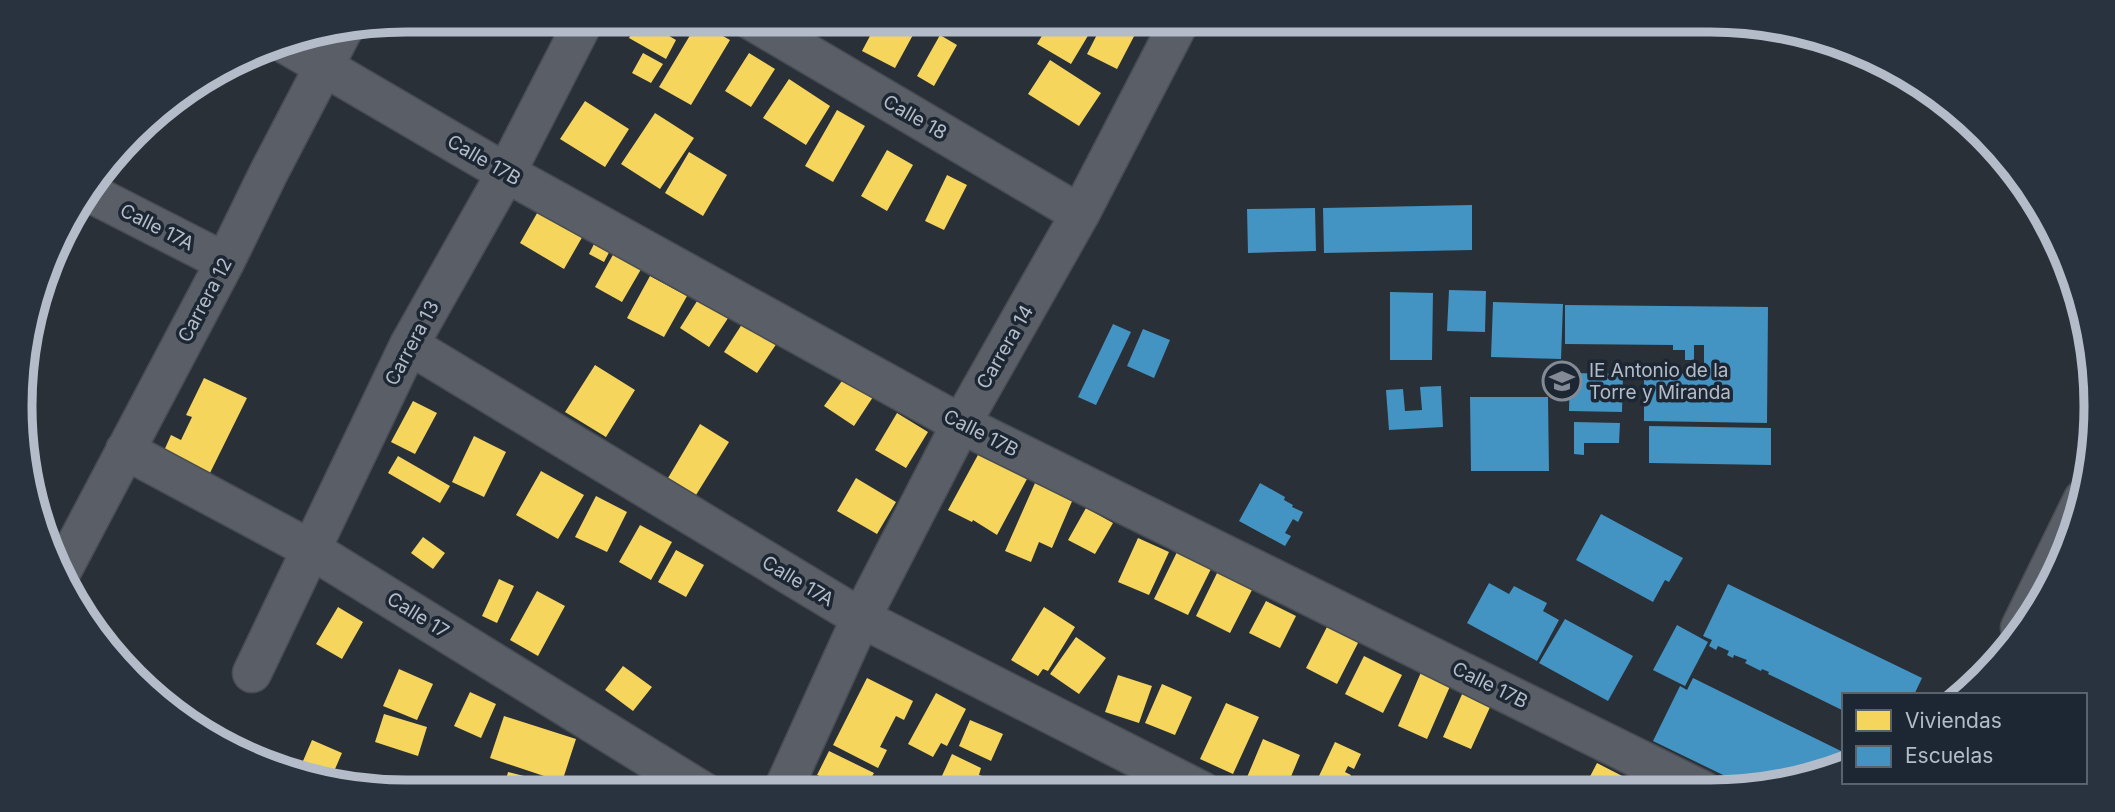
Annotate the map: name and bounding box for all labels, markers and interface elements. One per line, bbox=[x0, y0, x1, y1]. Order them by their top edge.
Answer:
street label: Calle 18 bbox=[879, 90, 951, 144]
street label: Calle 17B bbox=[443, 130, 525, 190]
street label: Calle 17A bbox=[116, 199, 198, 255]
street label: Carrera 12 bbox=[173, 254, 237, 346]
street label: Carrera 13 bbox=[380, 297, 444, 389]
street label: Carrera 14 bbox=[972, 301, 1038, 393]
place label: IE Antonio de la Torre y Miranda bbox=[1589, 359, 1731, 404]
school or university icon: IE Antonio de la Torre y Miranda bbox=[1541, 360, 1583, 402]
street label: Calle 17B bbox=[940, 404, 1022, 462]
street label: Calle 17A bbox=[758, 551, 838, 611]
street label: Calle 17 bbox=[383, 587, 453, 643]
street label: Calle 17B bbox=[1449, 657, 1531, 713]
legend bbox=[1842, 693, 2087, 784]
text: Viviendas bbox=[1905, 708, 2002, 733]
text: Escuelas bbox=[1905, 743, 1993, 768]

